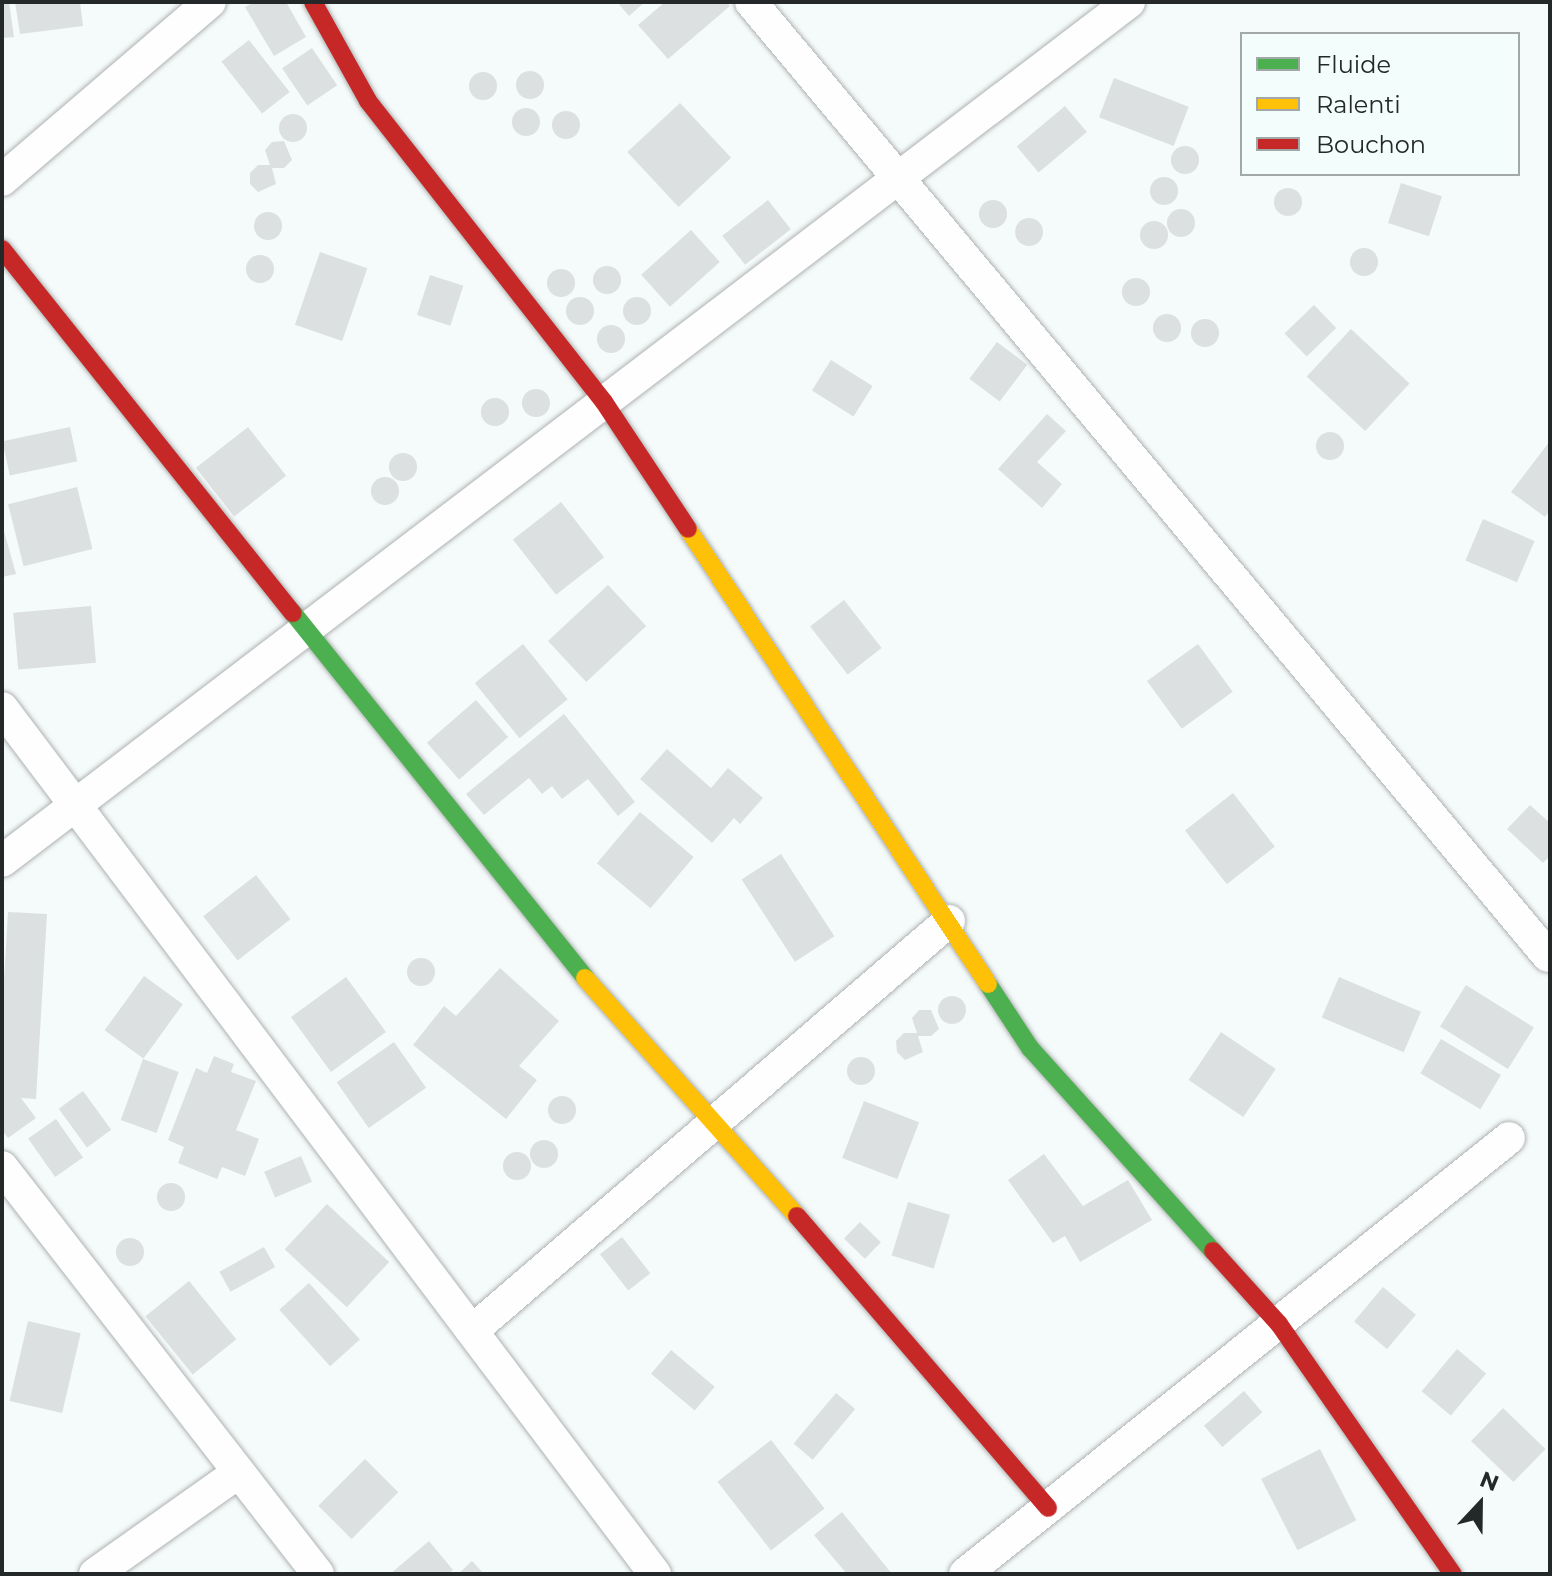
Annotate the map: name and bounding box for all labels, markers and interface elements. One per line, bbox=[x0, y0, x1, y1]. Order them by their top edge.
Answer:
legend bbox=[1240, 32, 1520, 176]
text: Fluide bbox=[1316, 50, 1391, 79]
text: Ralenti bbox=[1316, 90, 1401, 119]
text: Bouchon bbox=[1316, 130, 1426, 159]
north arrow bbox=[1440, 1464, 1520, 1544]
text: N bbox=[1476, 1465, 1502, 1497]

